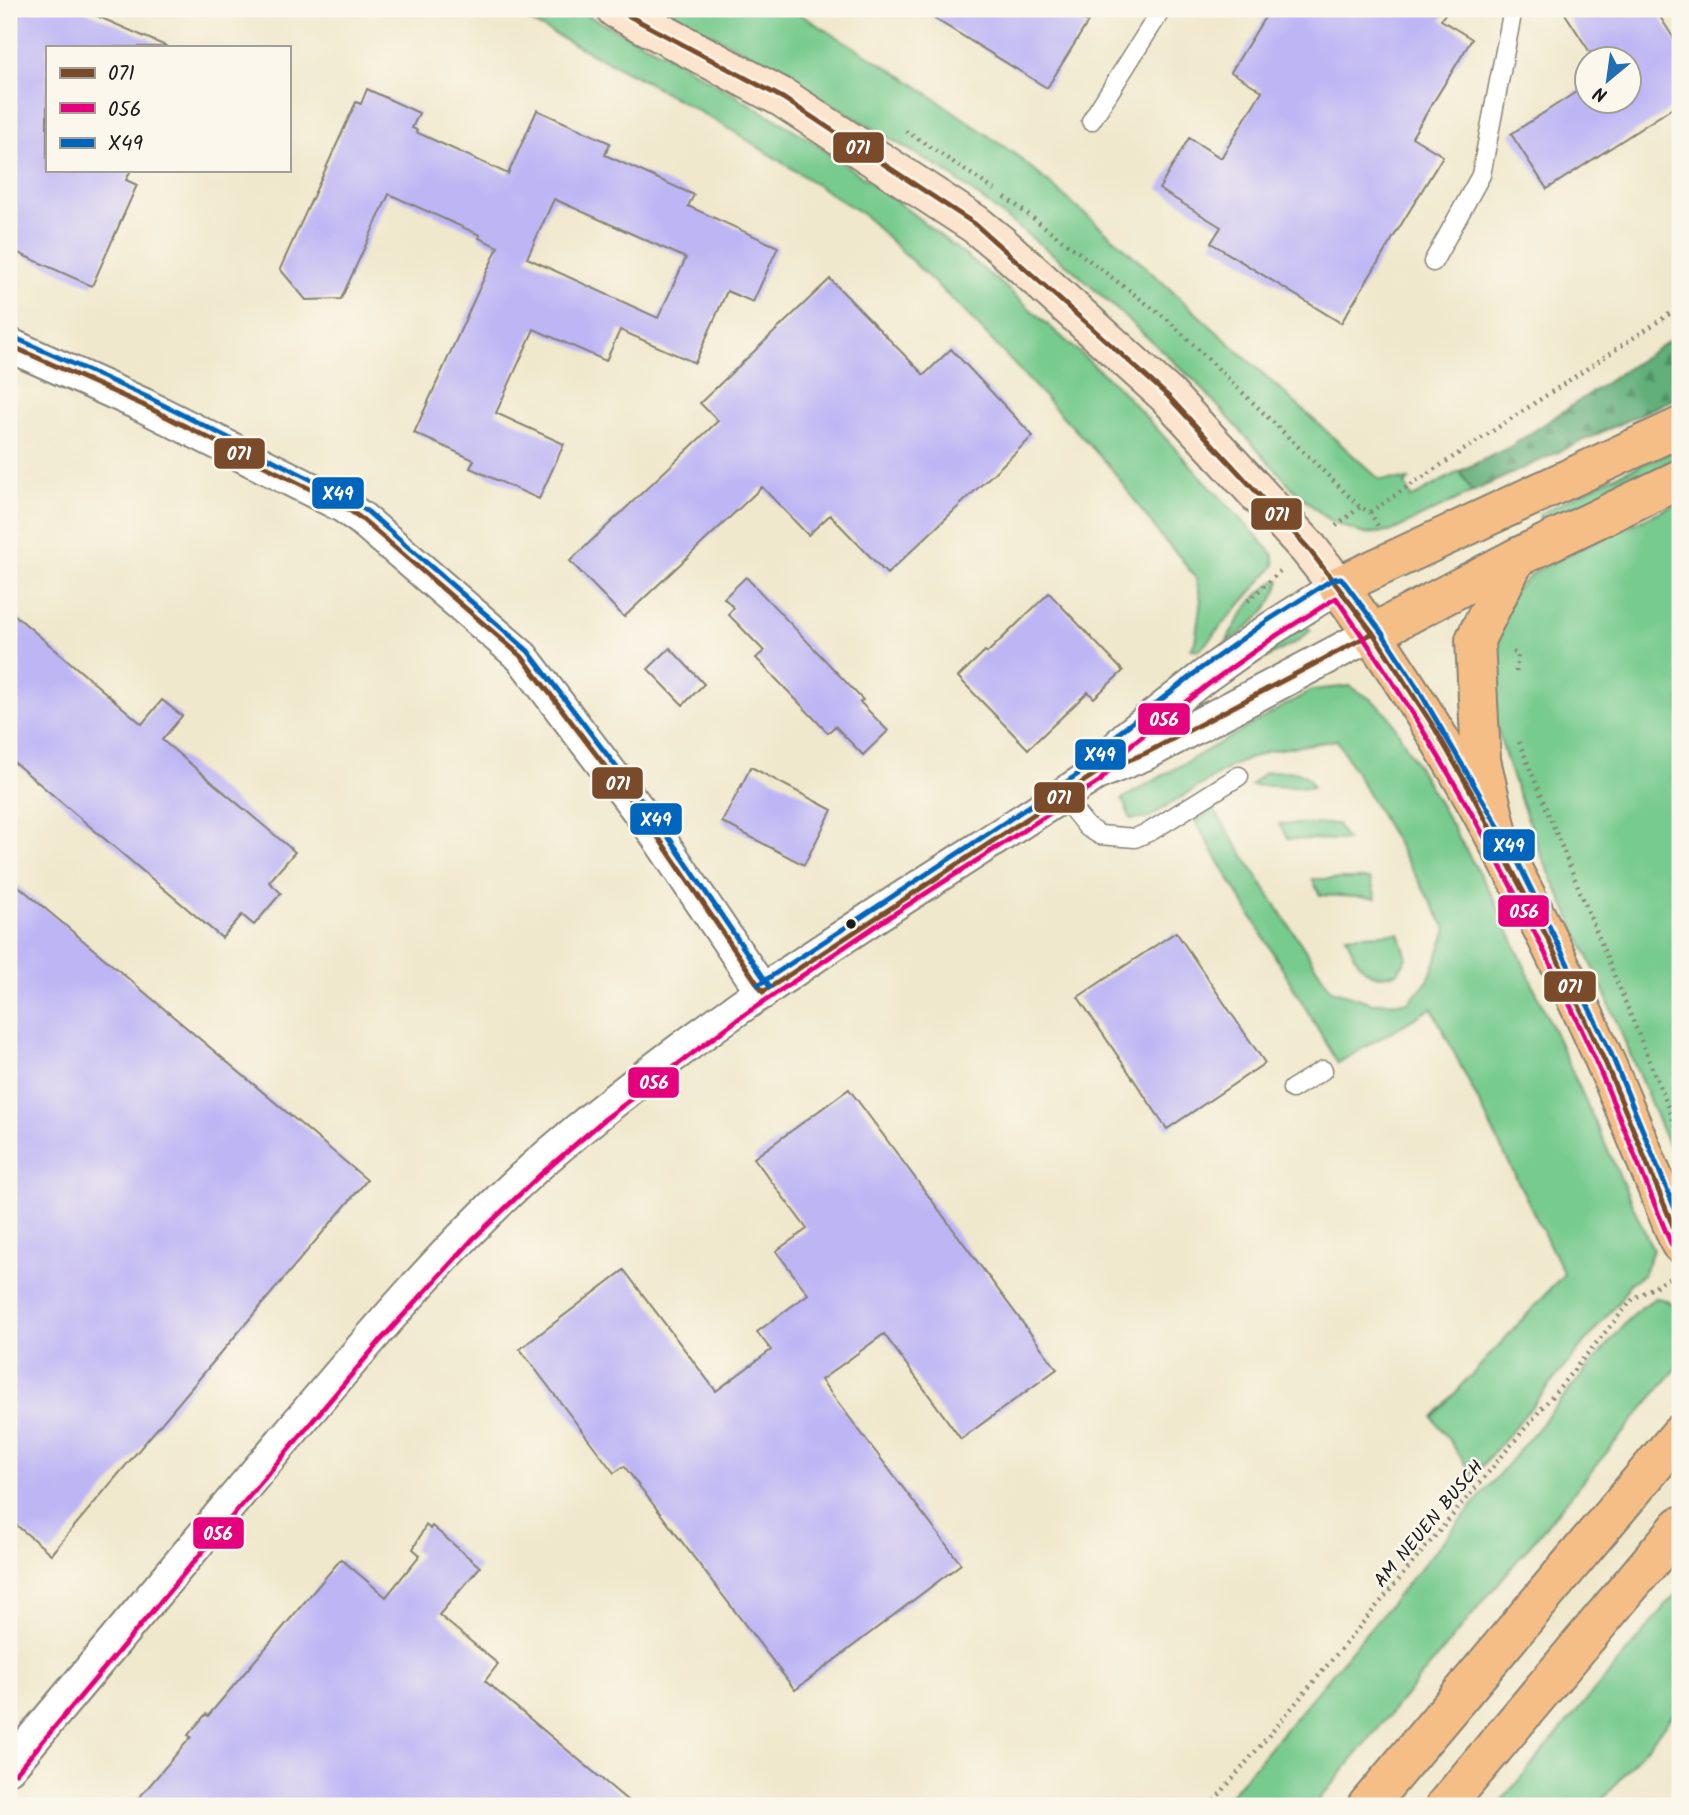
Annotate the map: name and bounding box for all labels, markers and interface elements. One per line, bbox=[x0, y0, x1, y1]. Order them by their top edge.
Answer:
legend bbox=[46, 46, 290, 172]
north arrow bbox=[1574, 46, 1644, 116]
text: 071 bbox=[108, 58, 135, 91]
text: N bbox=[1588, 77, 1613, 109]
text: 056 bbox=[108, 94, 141, 127]
text: X49 bbox=[108, 128, 143, 161]
line badge: 071 bbox=[832, 131, 885, 164]
text: 071 bbox=[846, 134, 870, 164]
line badge: 071 bbox=[213, 437, 266, 470]
text: 071 bbox=[227, 440, 251, 470]
line badge: X49 bbox=[311, 476, 365, 510]
text: X49 bbox=[321, 480, 354, 510]
line badge: 071 bbox=[1250, 497, 1303, 531]
text: 071 bbox=[1265, 501, 1289, 531]
line badge: 056 bbox=[1137, 702, 1191, 736]
text: 056 bbox=[1149, 706, 1179, 736]
line badge: X49 bbox=[1074, 738, 1127, 771]
text: X49 bbox=[1083, 741, 1116, 771]
line badge: 071 bbox=[591, 766, 644, 800]
text: 071 bbox=[606, 770, 630, 800]
line badge: 071 bbox=[1033, 781, 1086, 814]
text: 071 bbox=[1047, 784, 1071, 814]
line badge: X49 bbox=[629, 802, 683, 836]
text: X49 bbox=[639, 806, 672, 836]
line badge: X49 bbox=[1482, 828, 1536, 862]
text: X49 bbox=[1492, 832, 1525, 862]
line badge: 056 bbox=[1497, 894, 1550, 928]
text: 056 bbox=[1509, 898, 1539, 928]
unlabelled marker bbox=[844, 917, 858, 931]
line badge: 071 bbox=[1543, 970, 1597, 1003]
text: 071 bbox=[1558, 973, 1582, 1003]
line badge: 056 bbox=[627, 1066, 680, 1099]
text: 056 bbox=[639, 1069, 669, 1099]
street label: AM NEUEN BUSCH bbox=[1367, 1454, 1492, 1595]
line badge: 056 bbox=[192, 1516, 245, 1550]
text: 056 bbox=[203, 1520, 233, 1550]

